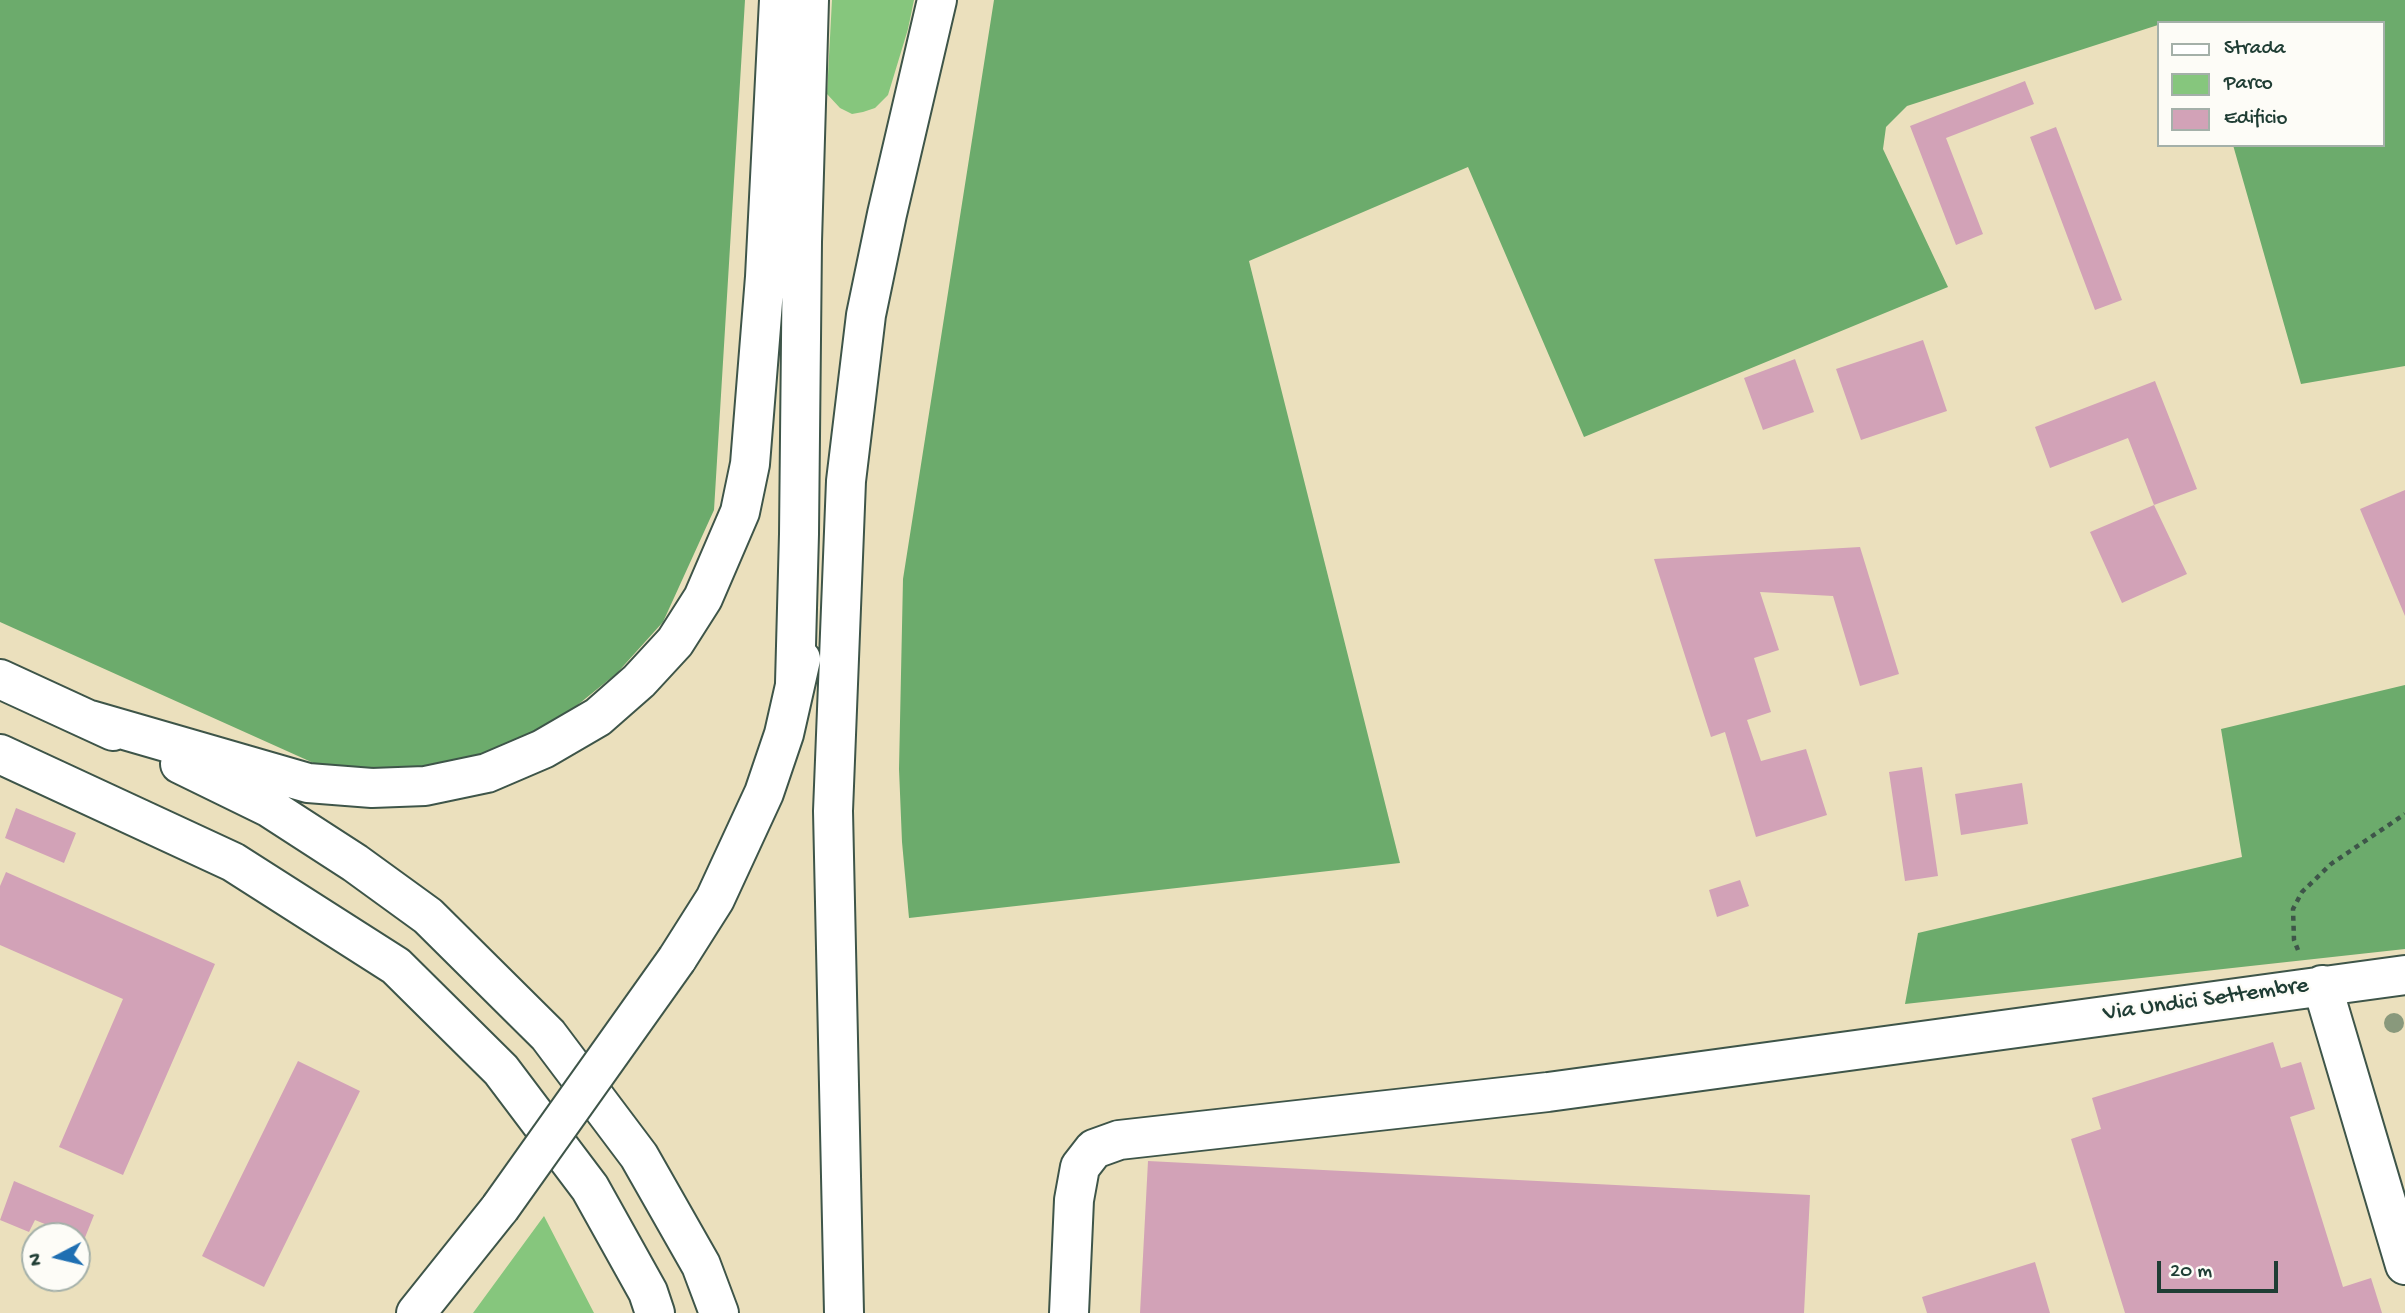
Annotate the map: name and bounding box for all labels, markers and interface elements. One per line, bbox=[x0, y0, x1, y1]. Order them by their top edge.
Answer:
legend bbox=[2156, 21, 2384, 147]
text: Strada bbox=[2224, 37, 2285, 62]
text: Parco bbox=[2224, 72, 2273, 97]
text: Edificio bbox=[2224, 107, 2288, 132]
street label: Via Undici Settembre bbox=[2101, 972, 2311, 1030]
north arrow bbox=[21, 1222, 91, 1292]
scale bar bbox=[2160, 1246, 2281, 1290]
text: N bbox=[24, 1252, 49, 1267]
text: 20 m bbox=[2170, 1260, 2212, 1285]

